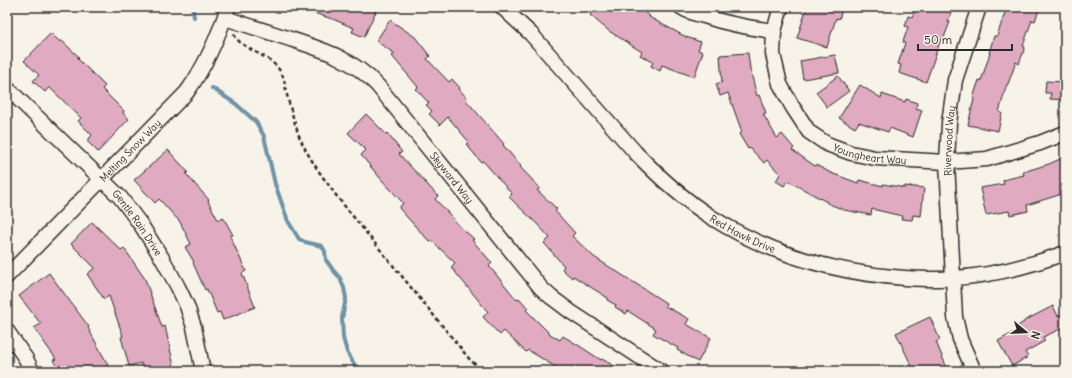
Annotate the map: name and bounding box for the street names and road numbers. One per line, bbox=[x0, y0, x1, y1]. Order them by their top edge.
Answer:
street label: Riverwood Way bbox=[941, 105, 958, 176]
street label: Melting Snow Way bbox=[97, 117, 164, 185]
street label: Youngheart Way bbox=[831, 141, 907, 167]
street label: Skyward Way bbox=[427, 150, 476, 206]
street label: Gentle Rain Drive bbox=[109, 187, 165, 258]
street label: Red Hawk Drive bbox=[707, 212, 777, 256]

